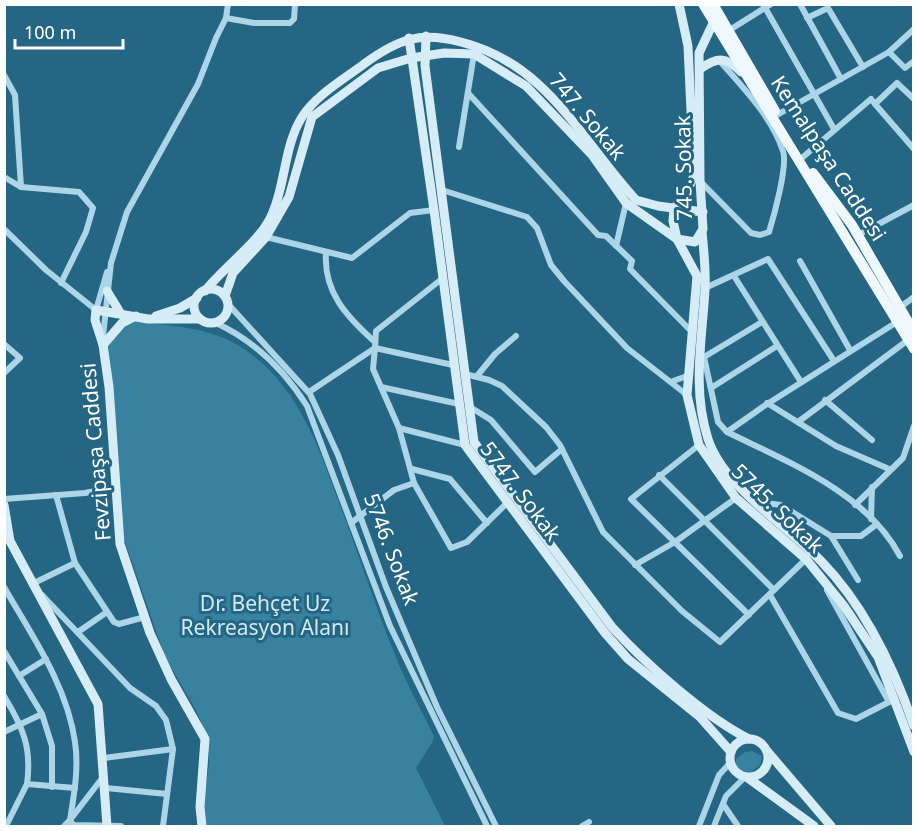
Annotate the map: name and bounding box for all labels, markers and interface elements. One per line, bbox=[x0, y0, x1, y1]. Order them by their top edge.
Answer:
scale bar bbox=[15, 12, 123, 50]
text: 100 m bbox=[24, 20, 76, 44]
street label: 747. Sokak bbox=[543, 67, 633, 166]
street label: Kemalpaşa Caddesi bbox=[765, 70, 893, 246]
street label: 745. Sokak bbox=[668, 114, 698, 221]
street label: Fevzipaşa Caddesi bbox=[73, 362, 117, 542]
street label: 5747. Sokak bbox=[474, 436, 568, 547]
street label: 5745. Sokak bbox=[726, 457, 831, 559]
street label: 5746. Sokak bbox=[358, 489, 426, 610]
park label: Dr. Behçet Uz Rekreasyon Alanı bbox=[181, 589, 349, 641]

